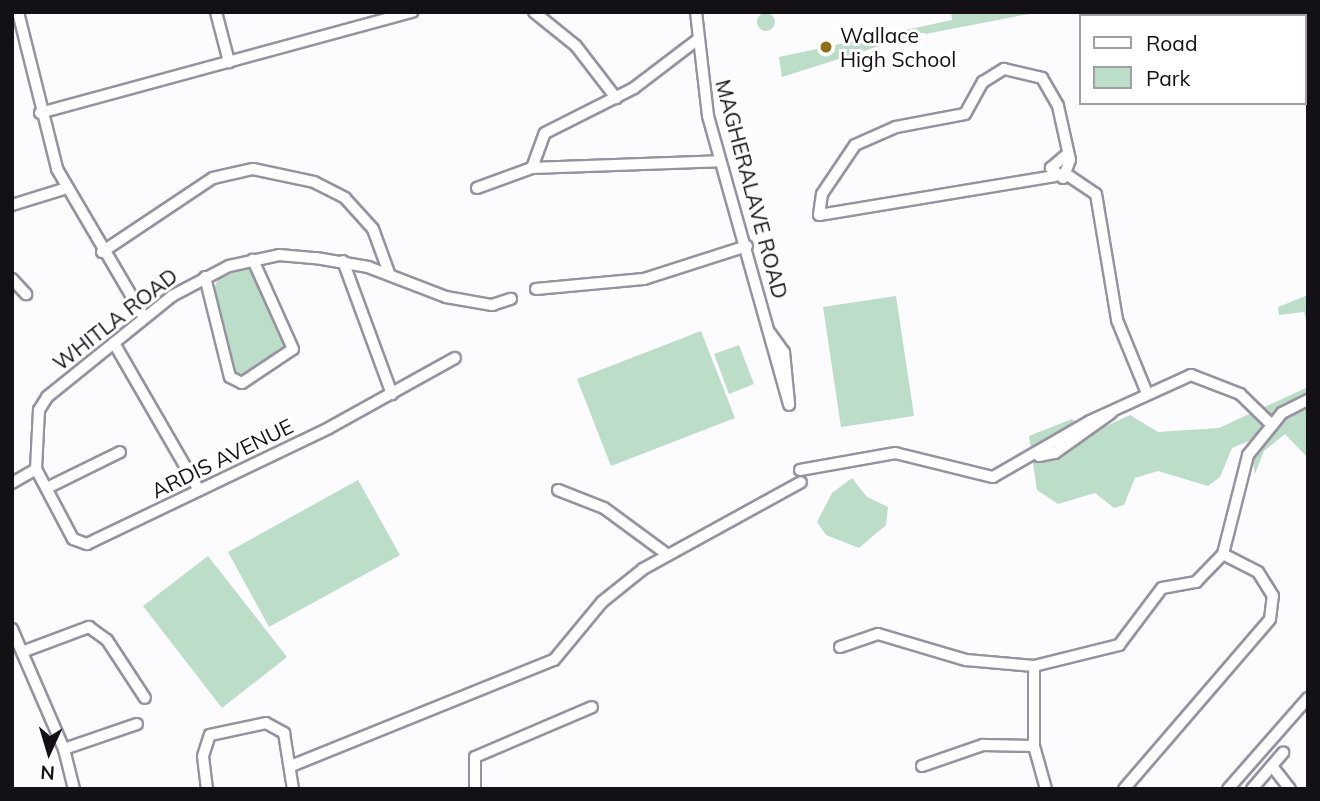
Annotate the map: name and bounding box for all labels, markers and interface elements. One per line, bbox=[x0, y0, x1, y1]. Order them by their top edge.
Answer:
legend bbox=[1078, 14, 1306, 105]
place label: Wallace High School bbox=[840, 22, 956, 72]
text: Road bbox=[1146, 30, 1197, 56]
marker: Wallace High School bbox=[818, 39, 834, 55]
text: Park bbox=[1146, 65, 1190, 91]
street label: MAGHERALAVE ROAD bbox=[711, 77, 793, 301]
street label: WHITLA ROAD bbox=[48, 263, 182, 375]
street label: ARDIS AVENUE bbox=[147, 413, 297, 503]
north arrow bbox=[14, 717, 84, 787]
text: N bbox=[40, 760, 56, 785]

